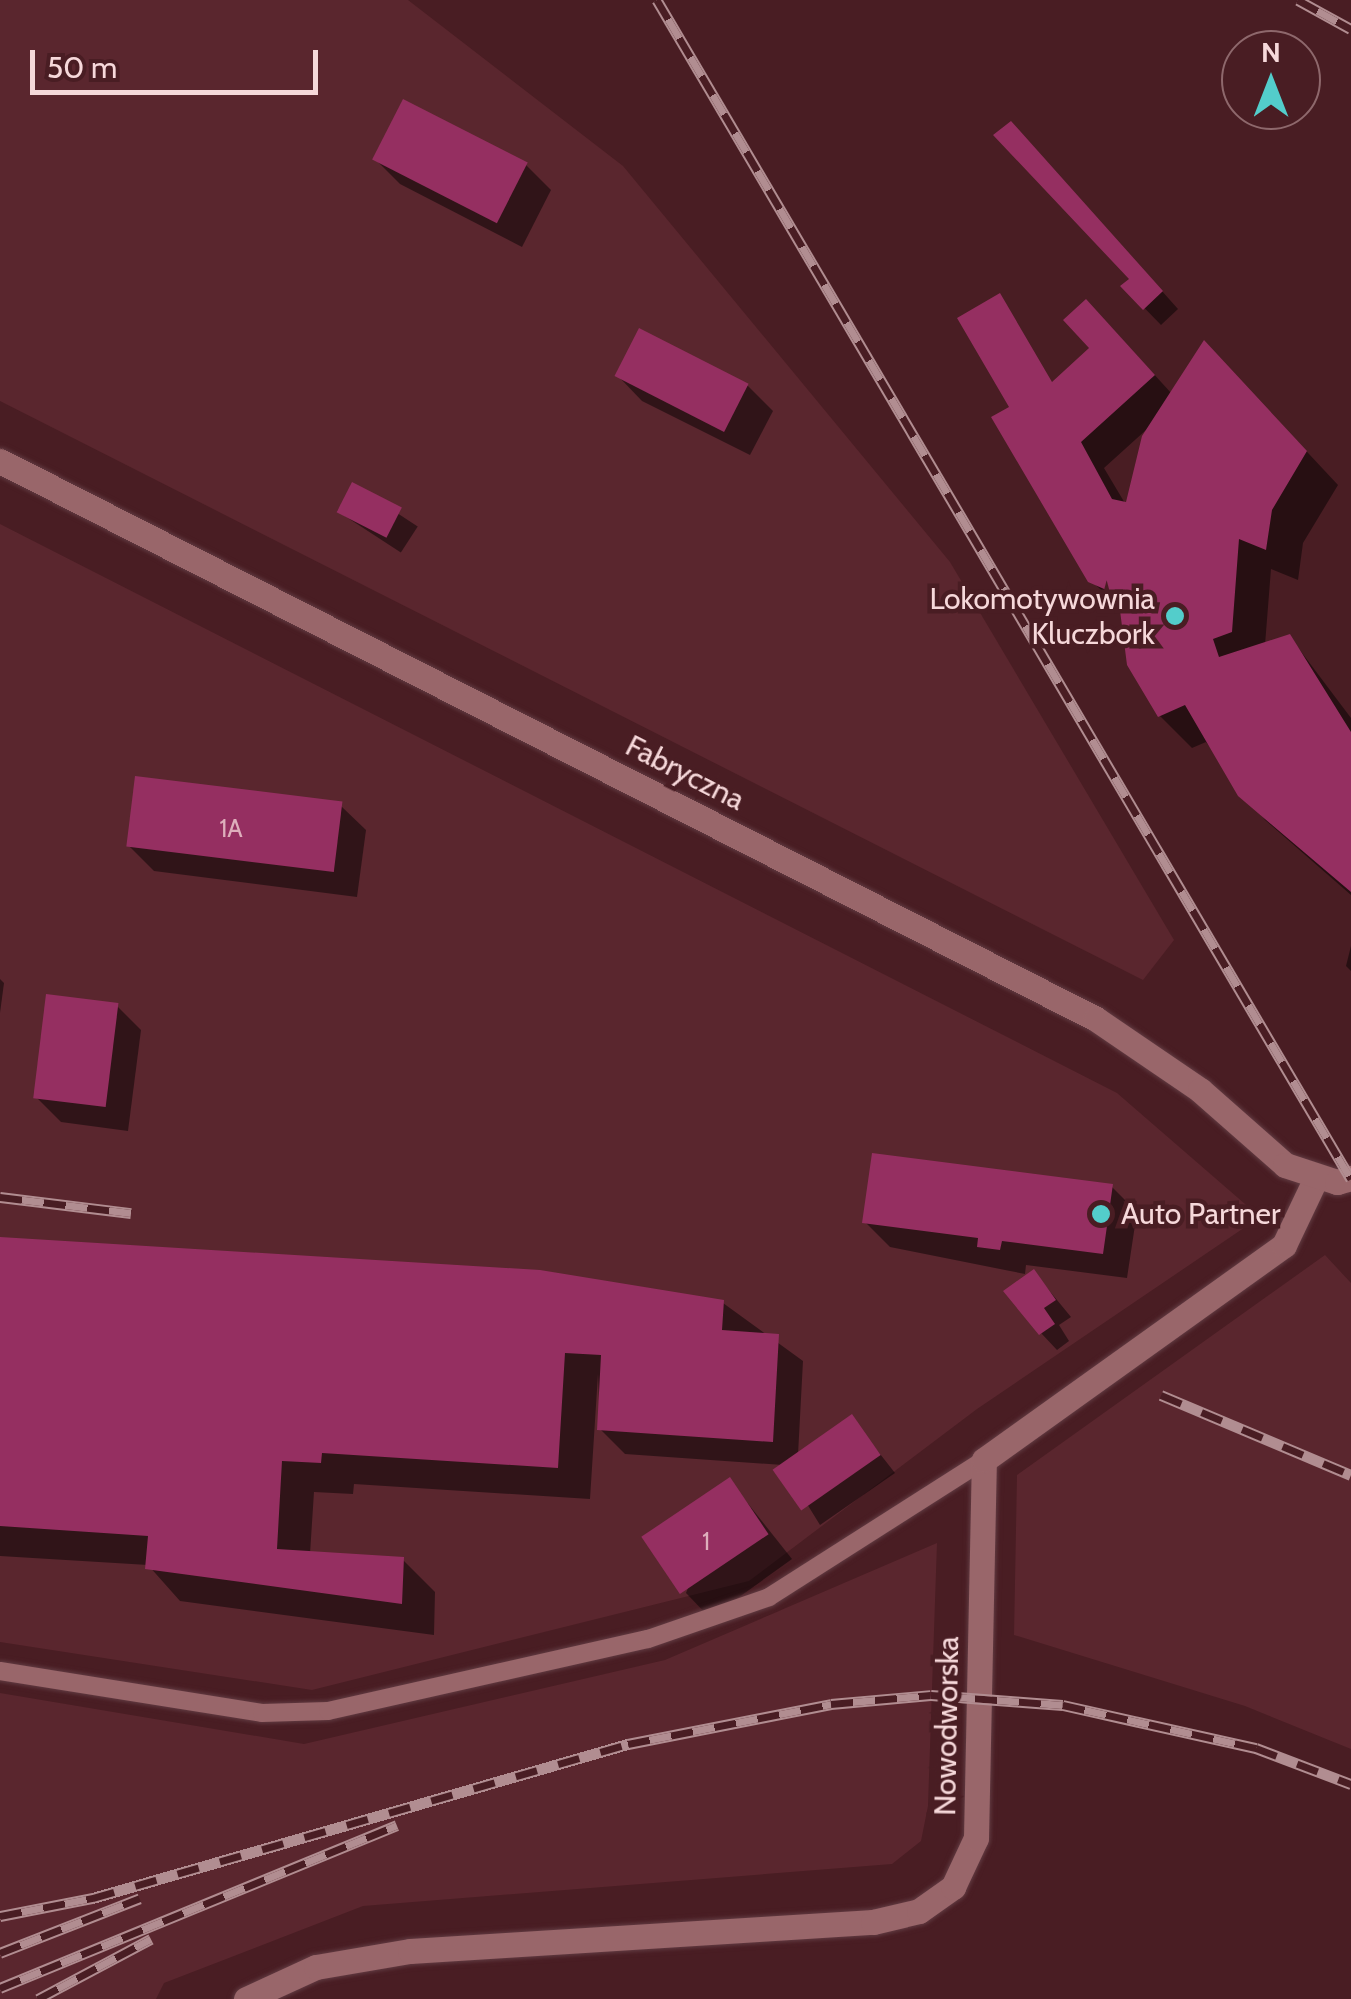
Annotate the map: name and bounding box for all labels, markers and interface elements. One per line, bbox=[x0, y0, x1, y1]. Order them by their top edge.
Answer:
scale bar bbox=[35, 30, 322, 92]
north arrow bbox=[1221, 30, 1321, 130]
text: N bbox=[1261, 35, 1281, 69]
text: 50 m bbox=[47, 49, 117, 86]
place label: Lokomotywownia Kluczbork bbox=[929, 581, 1155, 652]
marker: Lokomotywownia Kluczbork bbox=[1164, 605, 1186, 627]
street label: Fabryczna bbox=[620, 728, 750, 818]
house number: 1A bbox=[219, 813, 243, 843]
place label: Auto Partner bbox=[1121, 1196, 1280, 1232]
marker: Auto Partner bbox=[1090, 1203, 1112, 1225]
house number: 1 bbox=[702, 1526, 710, 1556]
street label: Nowodworska bbox=[927, 1636, 967, 1816]

